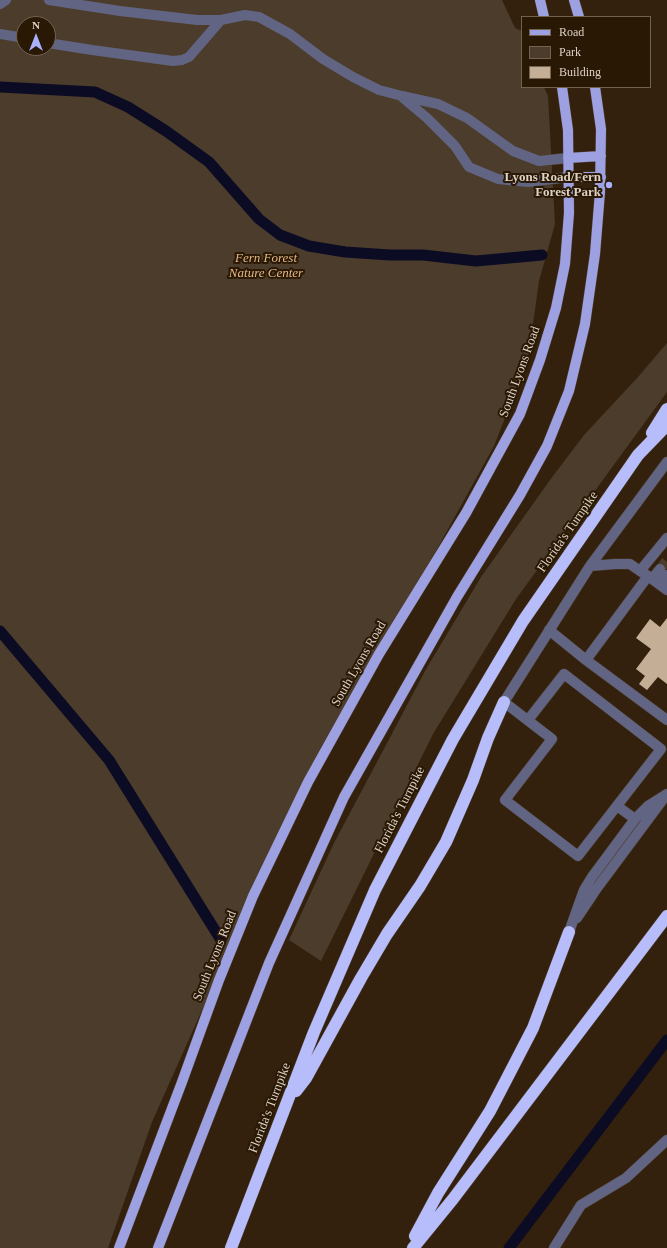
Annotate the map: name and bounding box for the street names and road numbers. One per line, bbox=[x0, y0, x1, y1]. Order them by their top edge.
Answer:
street label: South Lyons Road bbox=[496, 324, 544, 420]
street label: Florida's Turnpike bbox=[534, 488, 602, 576]
street label: South Lyons Road bbox=[328, 619, 390, 709]
street label: Florida's Turnpike bbox=[371, 764, 429, 856]
street label: South Lyons Road bbox=[190, 909, 240, 1003]
street label: Florida's Turnpike bbox=[246, 1061, 294, 1155]

